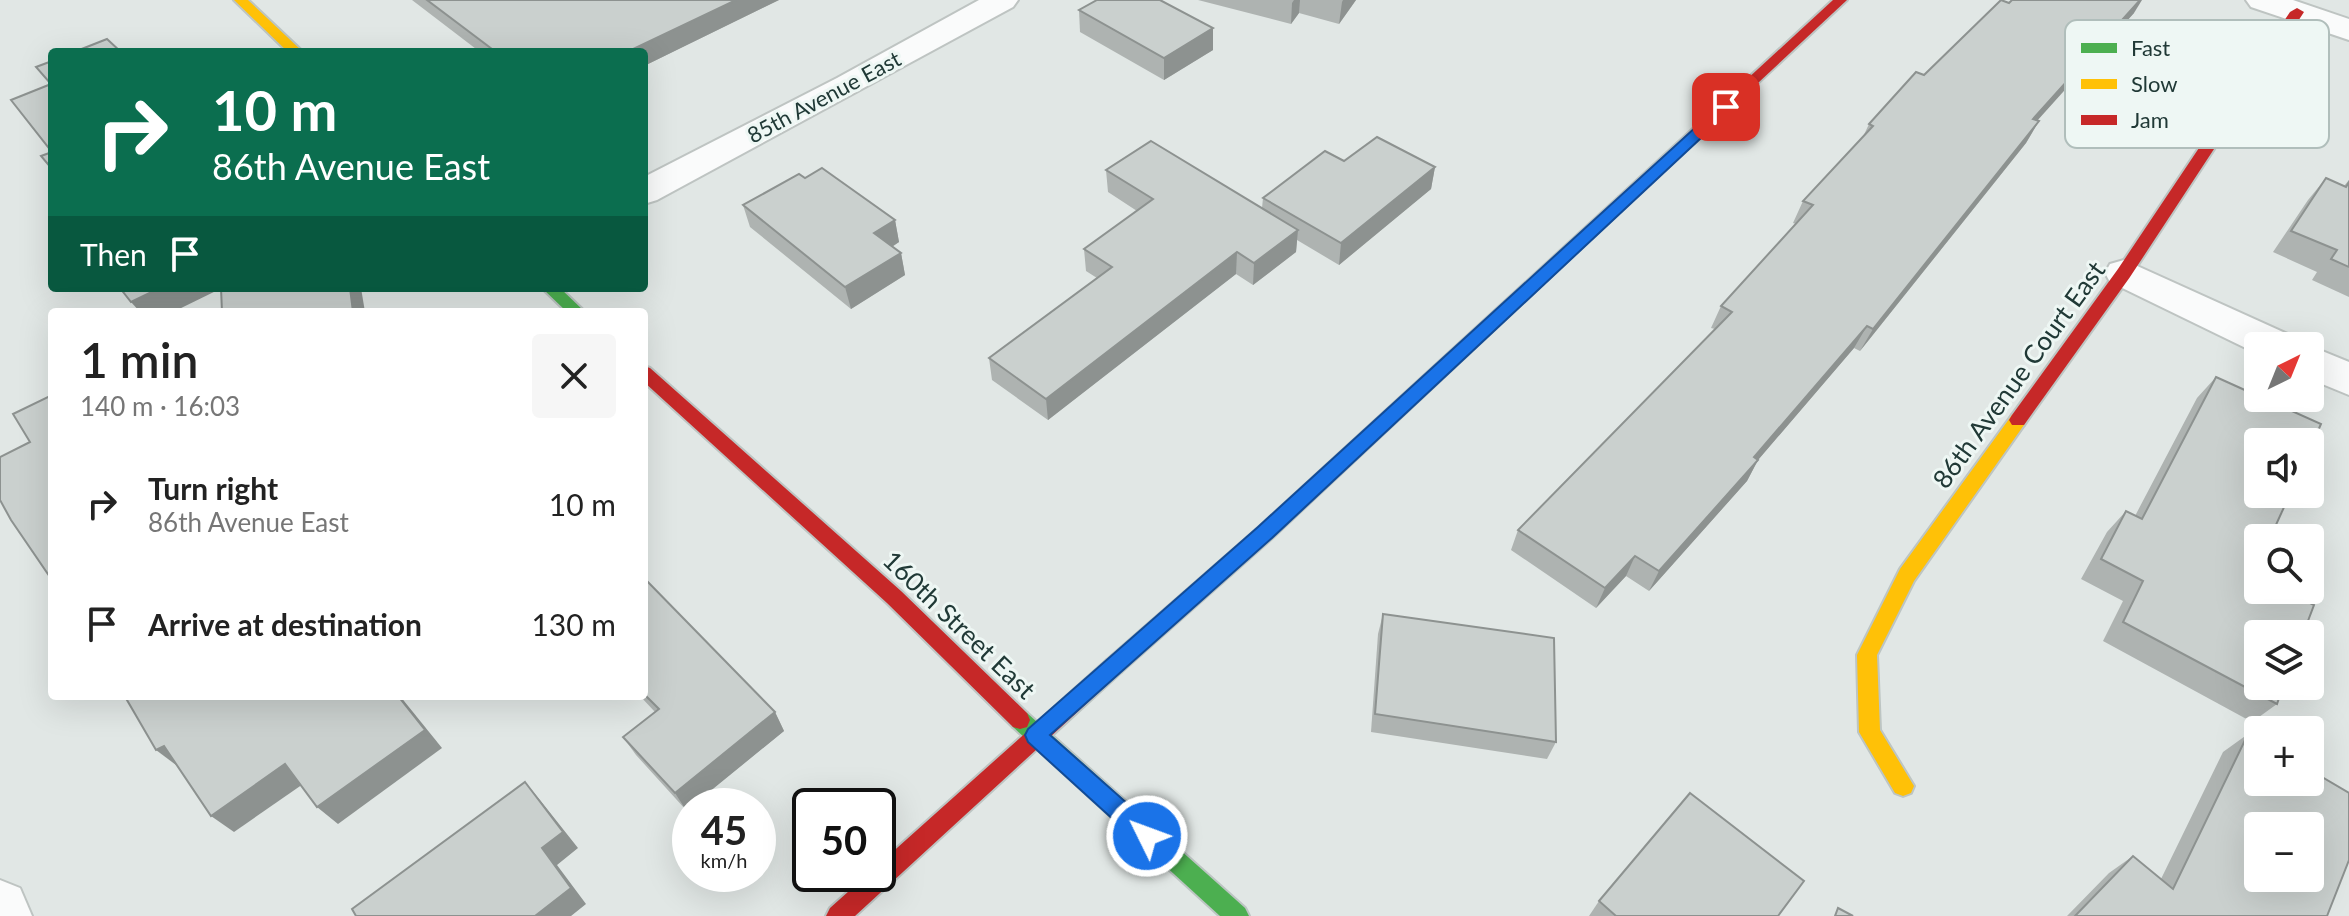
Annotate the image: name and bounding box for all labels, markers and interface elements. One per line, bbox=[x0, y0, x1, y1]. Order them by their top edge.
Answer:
legend bbox=[2065, 20, 2329, 148]
text: Fast bbox=[2131, 34, 2170, 61]
street label: 85th Avenue East bbox=[742, 45, 905, 148]
text: Slow bbox=[2131, 70, 2178, 97]
pin bbox=[1692, 73, 1760, 141]
text: 10 m bbox=[212, 76, 337, 143]
icon: right bbox=[80, 80, 184, 184]
icon: arrive bbox=[1704, 85, 1748, 129]
text: Jam bbox=[2131, 106, 2169, 133]
text: 86th Avenue East bbox=[212, 144, 490, 188]
icon: arrive bbox=[163, 232, 207, 276]
text: Then bbox=[80, 236, 147, 272]
street label: 86th Avenue Court East bbox=[1925, 254, 2112, 494]
text: 1 min bbox=[80, 331, 198, 388]
north arrow bbox=[2244, 332, 2324, 412]
map controls bbox=[2244, 332, 2324, 892]
button: close bbox=[532, 334, 616, 418]
text: 140 m · 16:03 bbox=[80, 390, 240, 422]
button: sound bbox=[2244, 428, 2324, 508]
text: Turn right bbox=[148, 470, 278, 506]
icon: right bbox=[80, 482, 124, 526]
text: 10 m bbox=[549, 486, 616, 522]
text: 86th Avenue East bbox=[148, 506, 349, 538]
button: search bbox=[2244, 524, 2324, 604]
street label: 160th Street East bbox=[877, 544, 1043, 705]
icon: arrive bbox=[80, 602, 124, 646]
text: Arrive at destination bbox=[148, 606, 422, 642]
text: 130 m bbox=[531, 606, 616, 642]
button: layers bbox=[2244, 620, 2324, 700]
button: + bbox=[2244, 716, 2324, 796]
speed limit sign: 50 bbox=[792, 788, 896, 892]
position arrow bbox=[1105, 794, 1189, 878]
text: 45 bbox=[701, 806, 747, 854]
button: − bbox=[2244, 812, 2324, 892]
text: km/h bbox=[701, 848, 747, 872]

